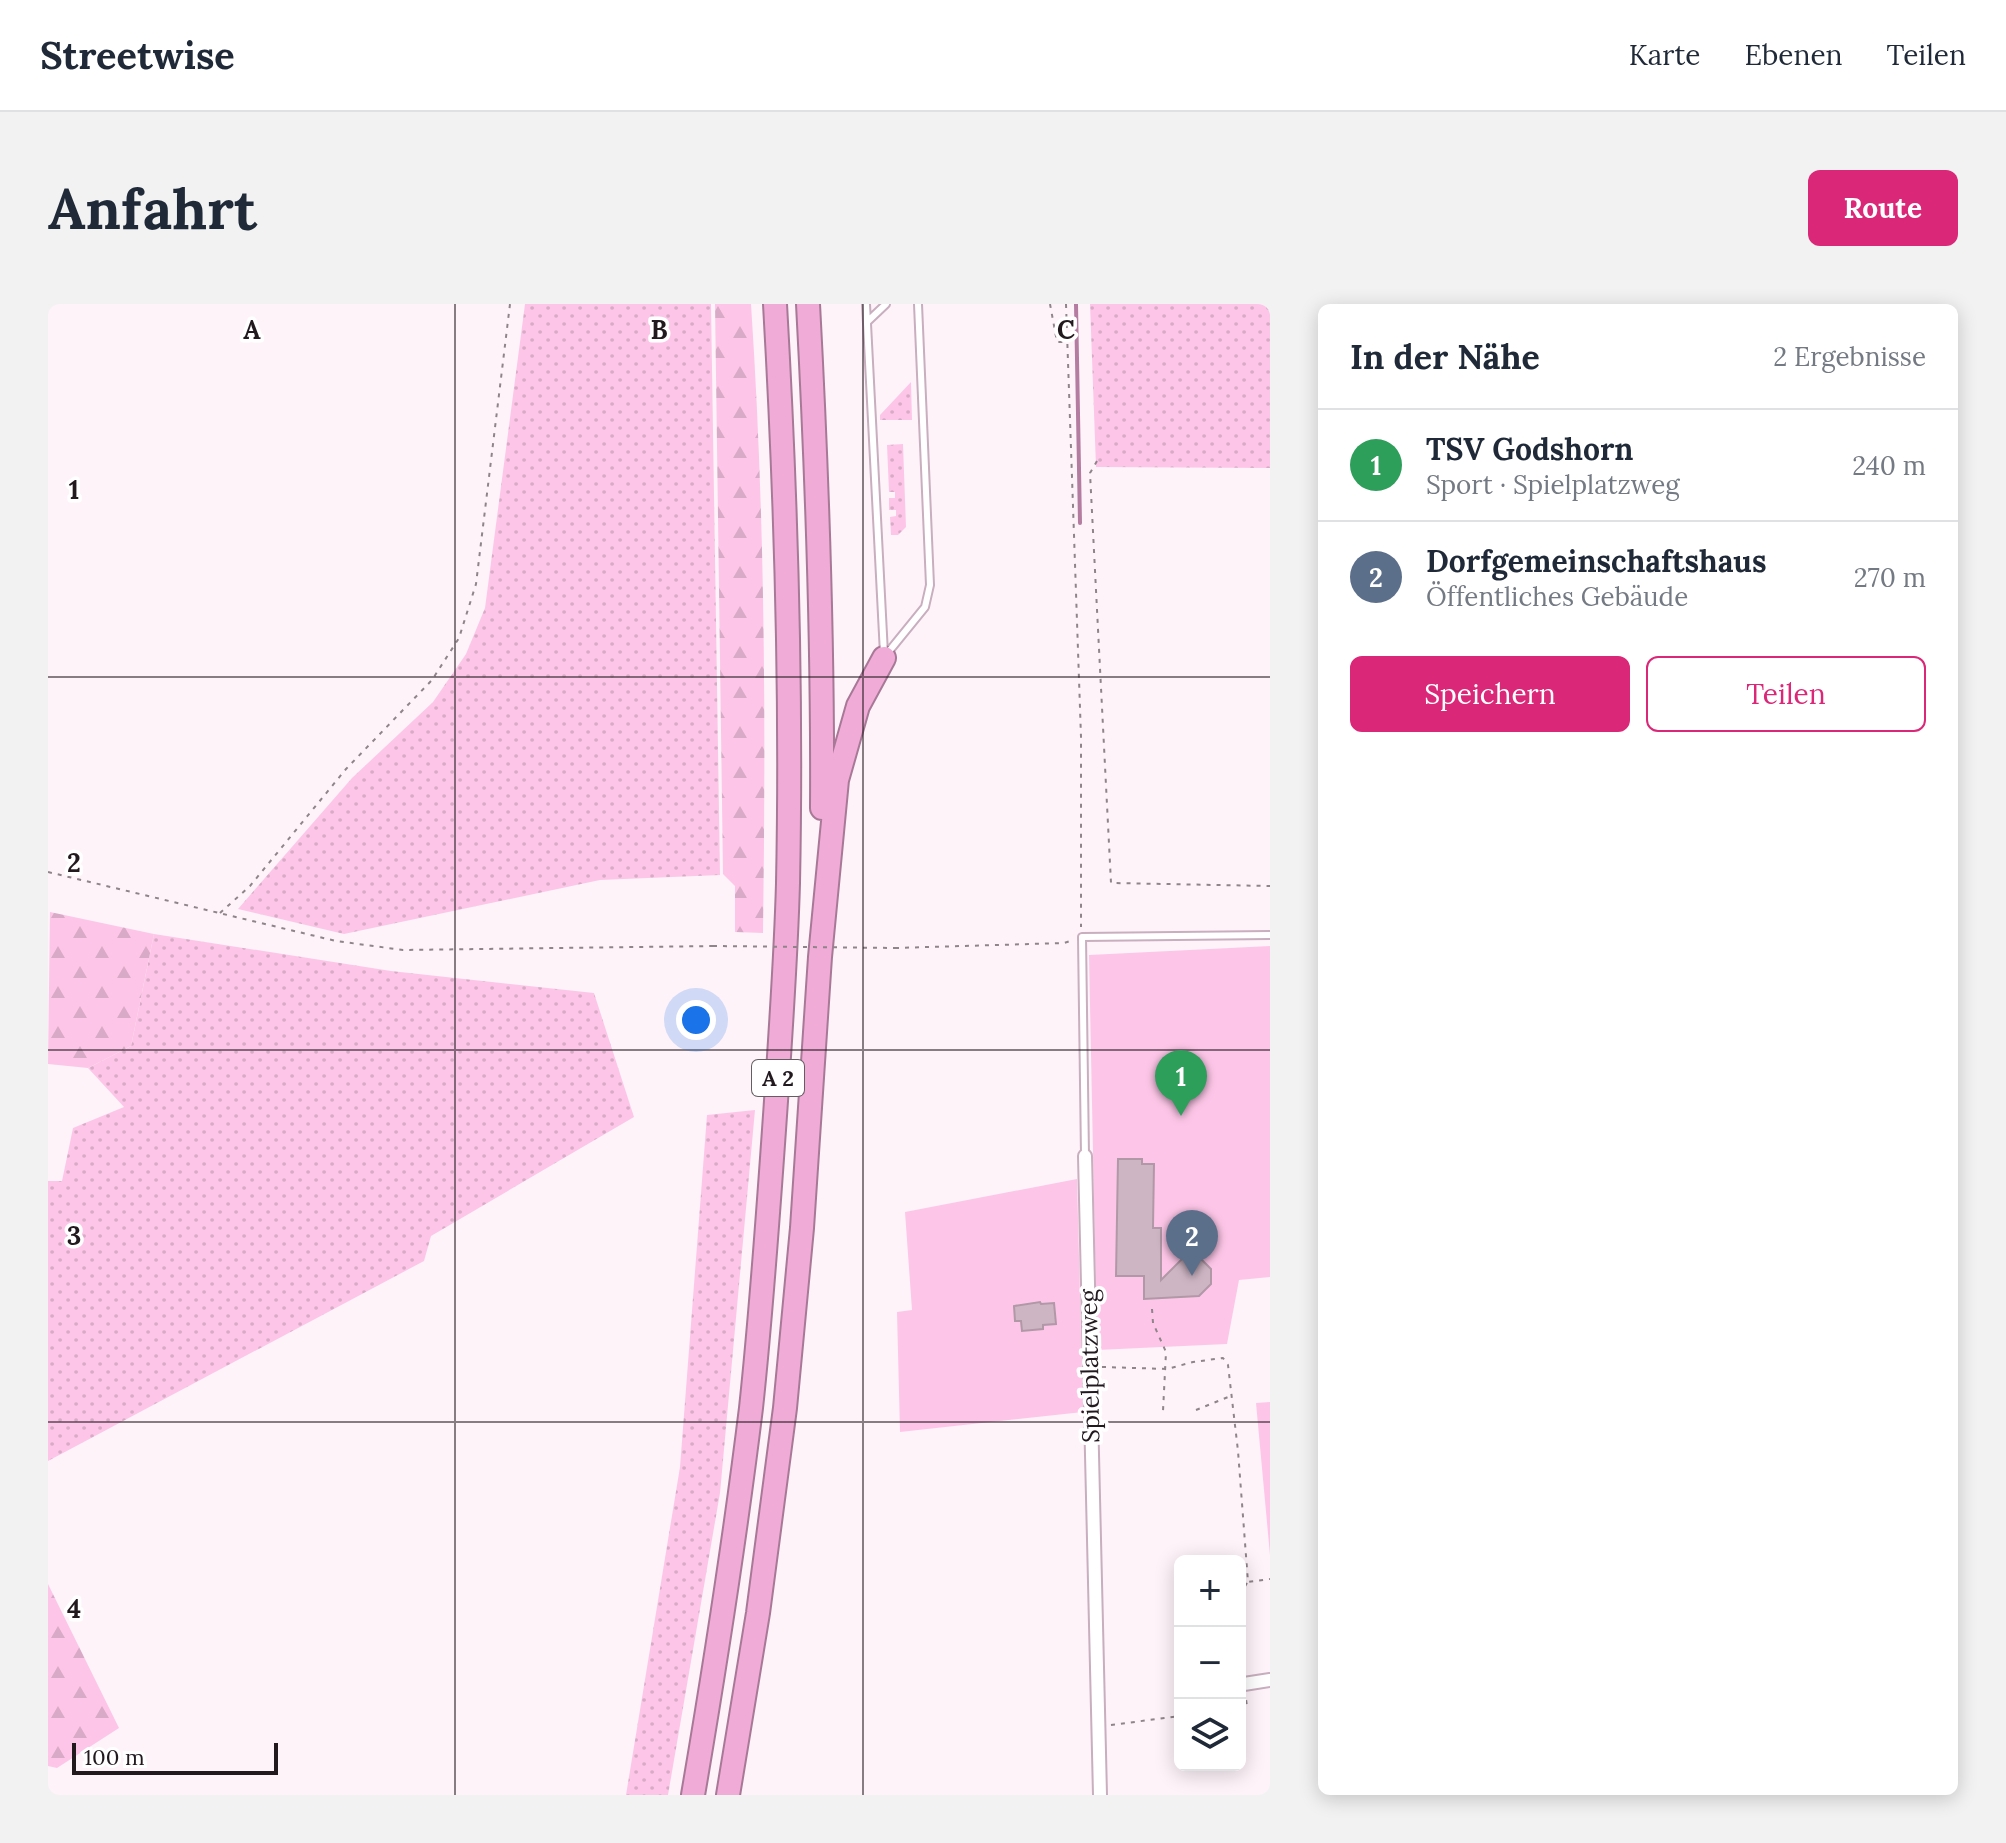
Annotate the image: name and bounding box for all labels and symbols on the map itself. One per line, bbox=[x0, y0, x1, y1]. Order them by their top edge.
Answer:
text: A bbox=[243, 313, 261, 346]
text: B bbox=[650, 313, 668, 346]
text: C bbox=[1057, 313, 1075, 346]
text: 1 bbox=[69, 473, 79, 506]
text: 2 bbox=[67, 846, 81, 879]
your location bbox=[676, 1000, 716, 1040]
pin: 1 bbox=[1155, 1050, 1207, 1116]
road number: A 2 bbox=[752, 1060, 804, 1096]
pin: 2 bbox=[1166, 1210, 1218, 1276]
text: 3 bbox=[67, 1219, 81, 1252]
street label: Spielplatzweg bbox=[1073, 1288, 1106, 1443]
text: 4 bbox=[67, 1592, 81, 1625]
scale bar bbox=[72, 1739, 278, 1775]

